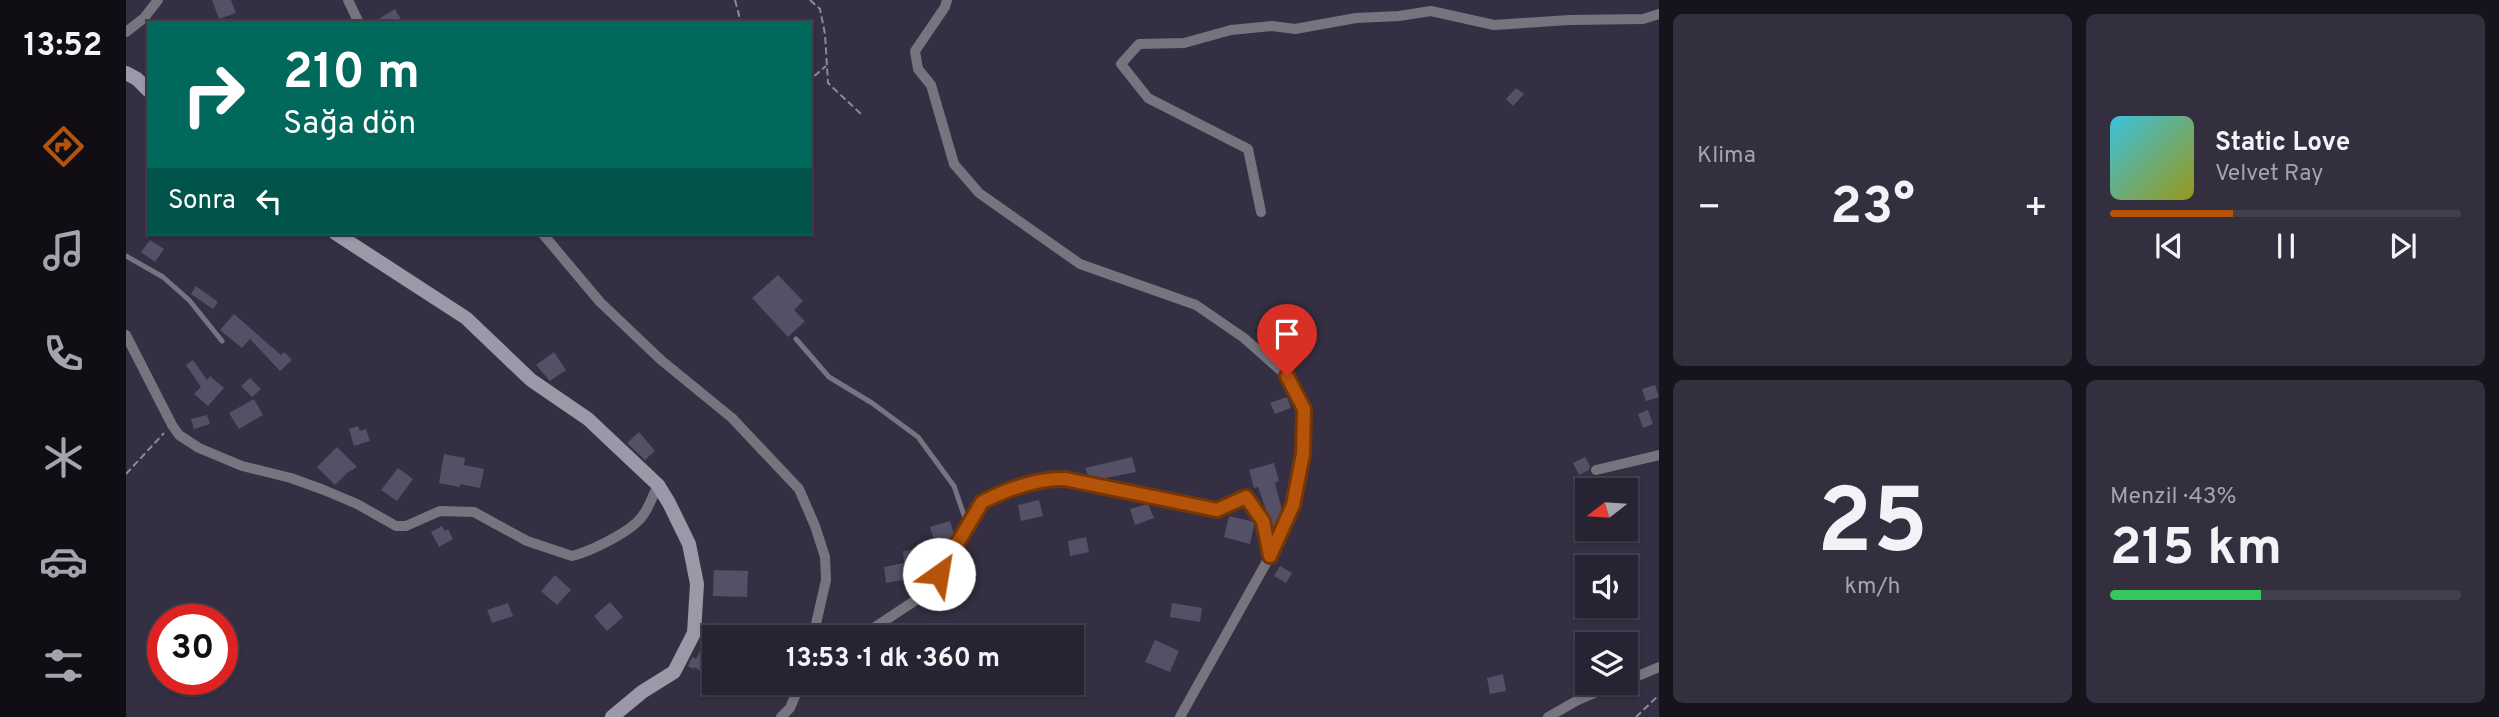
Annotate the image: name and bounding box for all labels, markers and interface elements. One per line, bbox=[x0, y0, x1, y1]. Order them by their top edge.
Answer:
text: 13:52 bbox=[24, 27, 102, 67]
text: 210 m bbox=[283, 44, 420, 106]
icon: right bbox=[168, 49, 259, 140]
text: Sağa dön bbox=[283, 105, 416, 145]
icon: directions bbox=[39, 122, 88, 171]
text: Static Love bbox=[2215, 127, 2350, 160]
text: Klima bbox=[1697, 142, 1756, 171]
text: Velvet Ray bbox=[2215, 160, 2323, 189]
text: 23° bbox=[1830, 176, 1915, 242]
icon: left bbox=[250, 182, 288, 220]
text: Sonra bbox=[168, 185, 236, 218]
text: − bbox=[1697, 185, 1722, 234]
text: + bbox=[2023, 185, 2048, 234]
icon: music bbox=[39, 226, 88, 275]
icon: previous bbox=[2150, 227, 2188, 265]
icon: pause bbox=[2267, 227, 2305, 265]
icon: next bbox=[2384, 227, 2422, 265]
pin bbox=[1257, 304, 1317, 376]
icon: arrive bbox=[1268, 315, 1306, 353]
icon: phone bbox=[39, 329, 88, 378]
icon: climate bbox=[39, 433, 88, 482]
text: 25 bbox=[1817, 470, 1928, 585]
north arrow bbox=[1575, 478, 1638, 541]
map controls bbox=[1575, 478, 1638, 695]
text: Menzil · 43% bbox=[2110, 483, 2237, 512]
text: 215 km bbox=[2110, 517, 2282, 583]
icon: car bbox=[39, 537, 88, 586]
position arrow bbox=[902, 537, 976, 611]
button: sound bbox=[1575, 555, 1638, 618]
text: km/h bbox=[1845, 573, 1900, 602]
speed limit sign: 30 bbox=[147, 604, 238, 695]
button: layers bbox=[1575, 632, 1638, 695]
icon: filters bbox=[39, 641, 88, 690]
text: 13:53 · 1 dk · 360 m bbox=[786, 643, 1000, 676]

